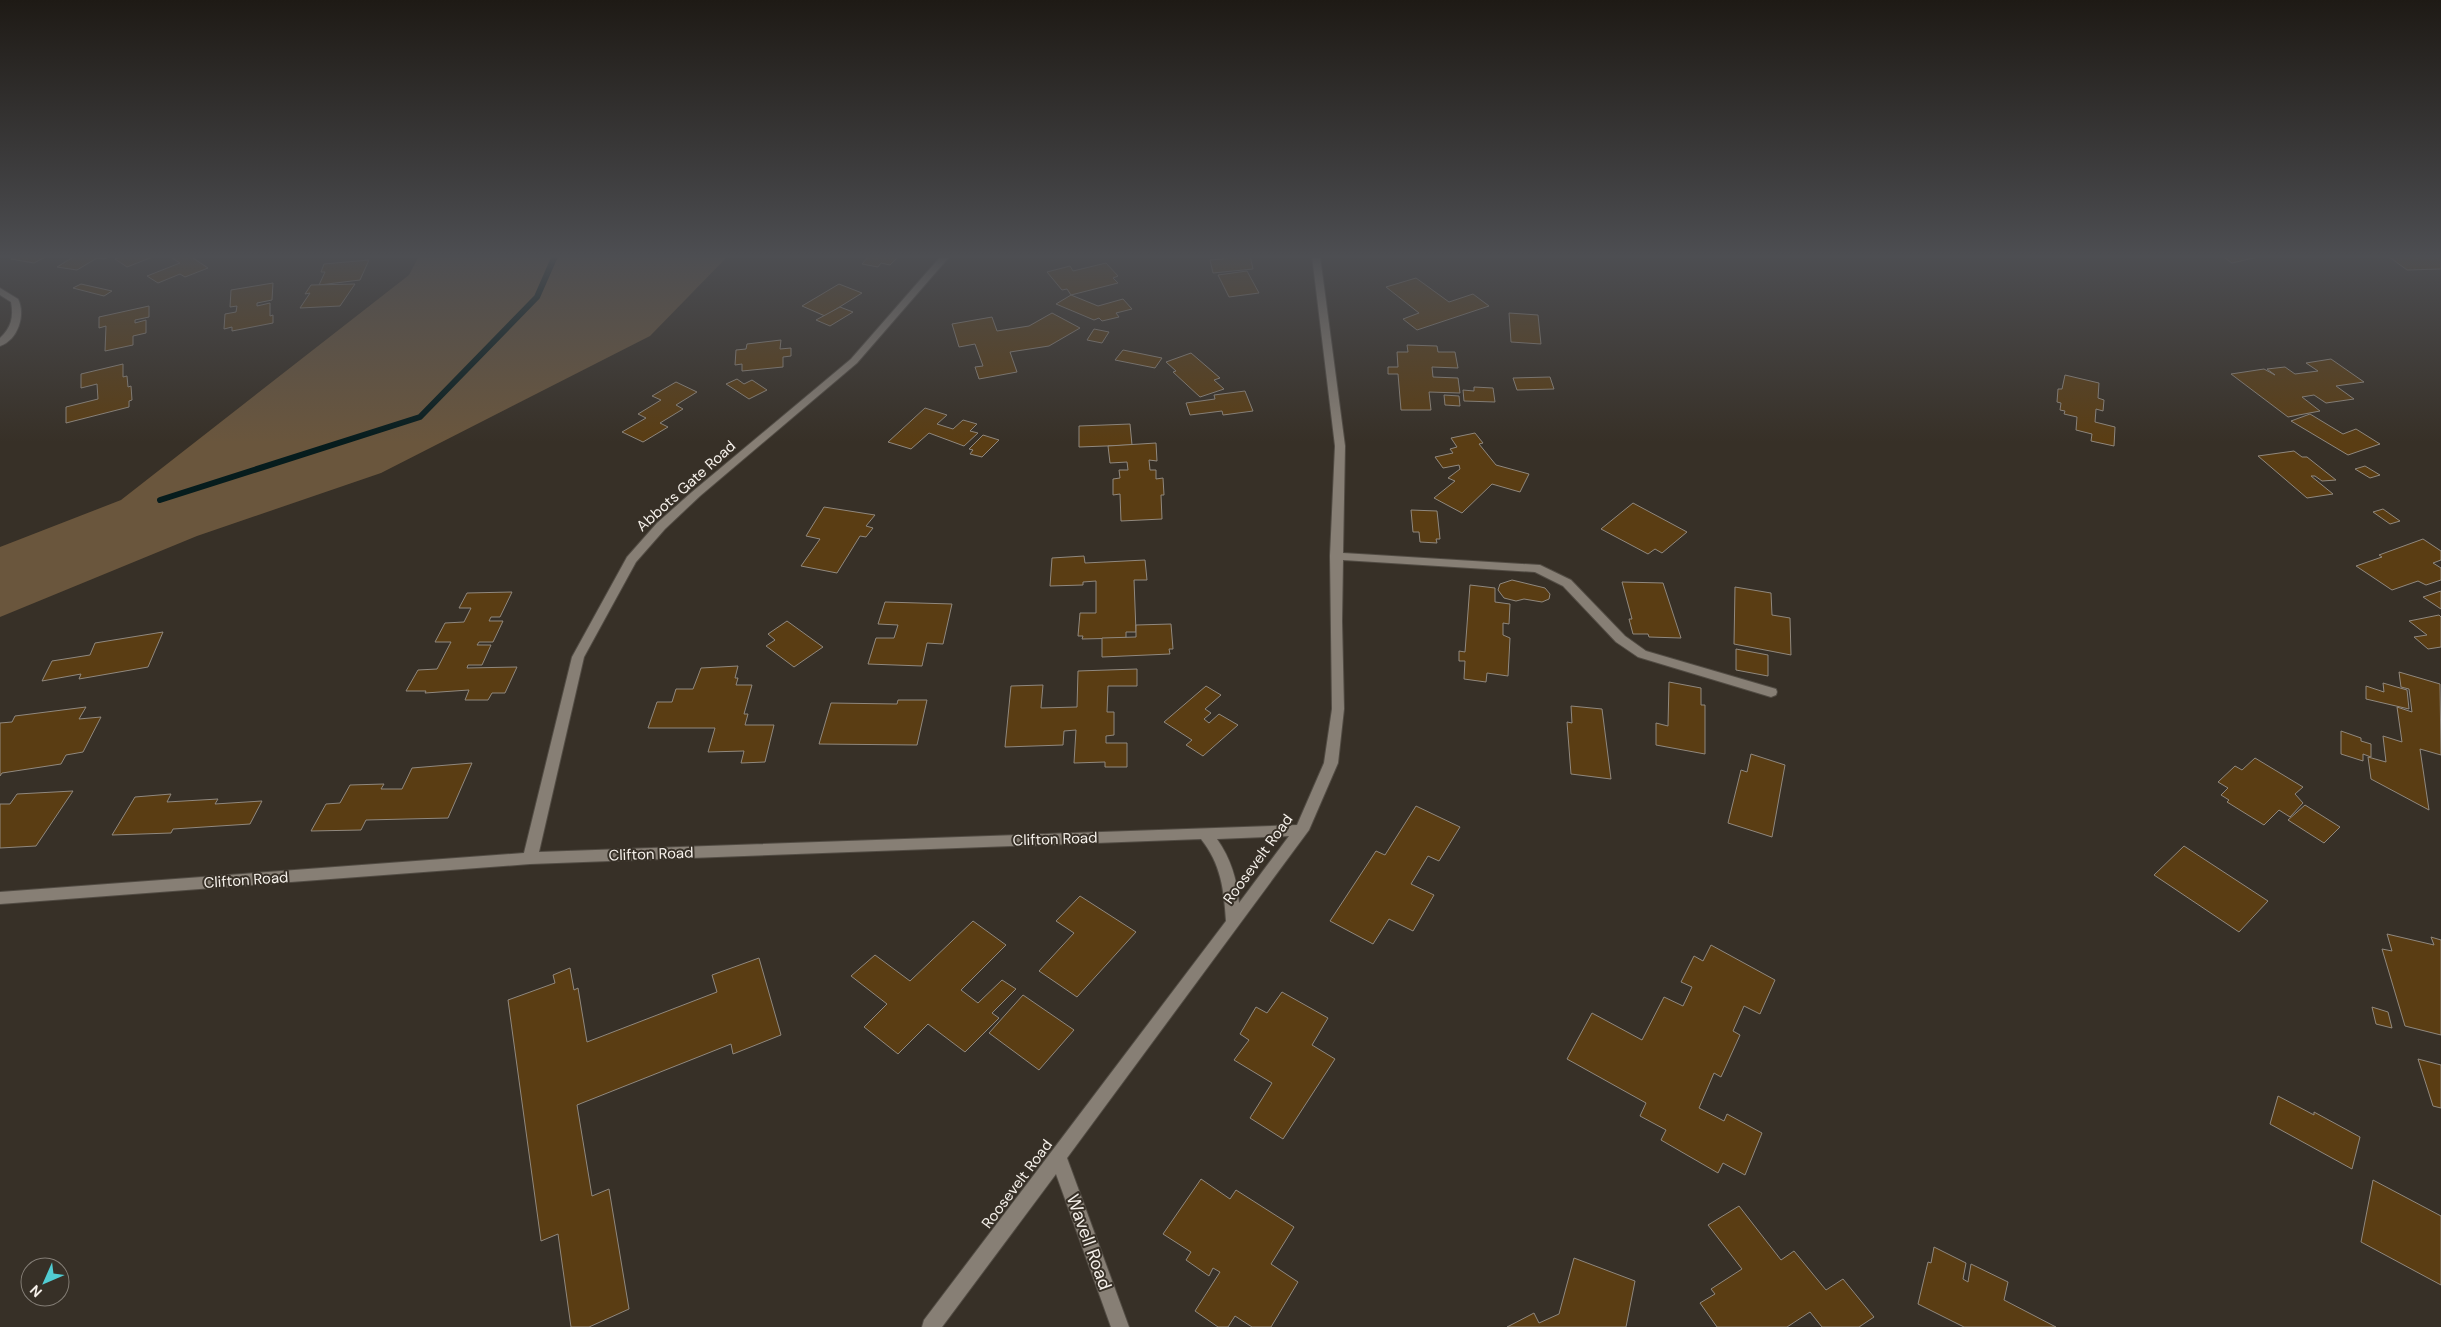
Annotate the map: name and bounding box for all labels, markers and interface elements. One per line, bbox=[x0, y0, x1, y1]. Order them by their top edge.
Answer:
street label: Abbots Gate Road bbox=[632, 436, 740, 536]
street label: Roosevelt Road bbox=[1219, 810, 1297, 908]
street label: Clifton Road bbox=[1012, 828, 1098, 850]
street label: Clifton Road bbox=[608, 843, 694, 865]
street label: Clifton Road bbox=[203, 867, 289, 893]
street label: Roosevelt Road bbox=[977, 1136, 1057, 1232]
street label: Wavell Road bbox=[1061, 1191, 1117, 1293]
north arrow bbox=[20, 1257, 70, 1307]
text: N bbox=[26, 1281, 46, 1301]

